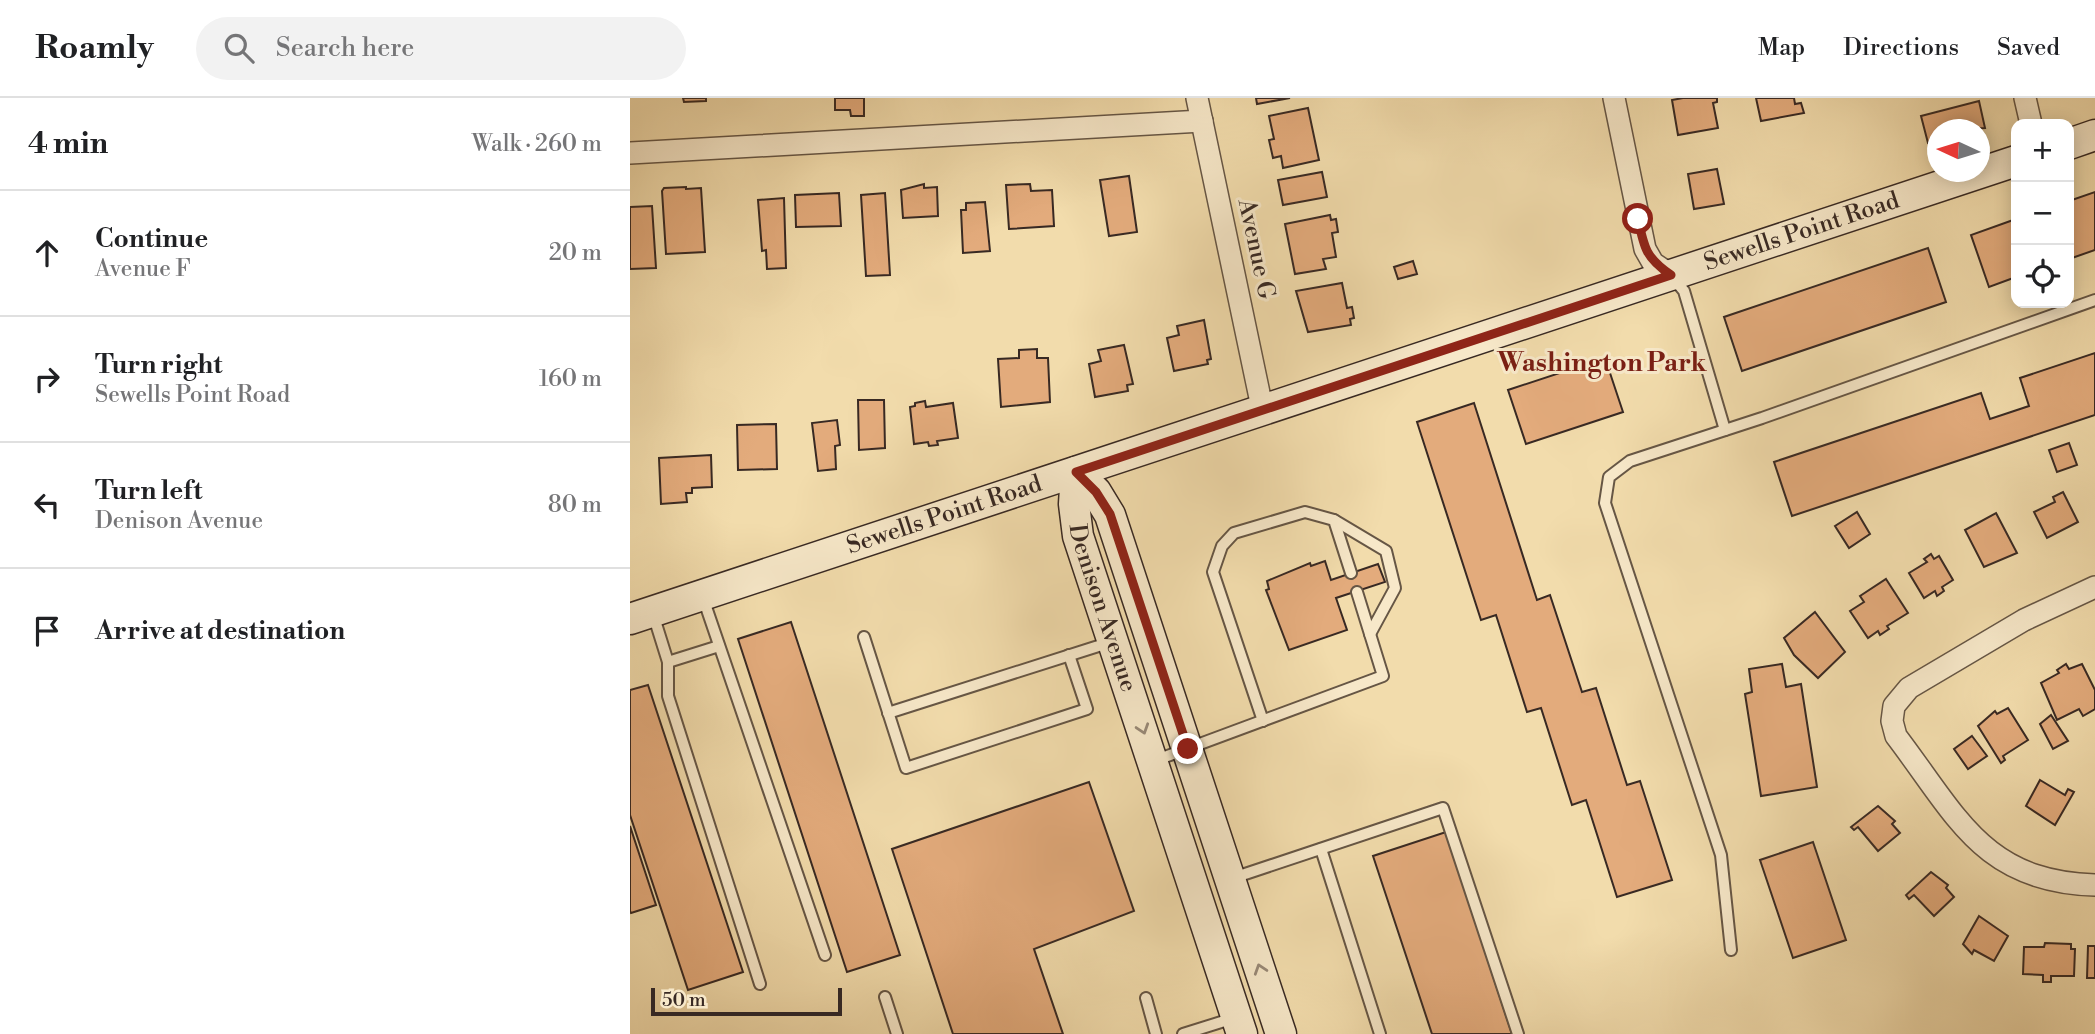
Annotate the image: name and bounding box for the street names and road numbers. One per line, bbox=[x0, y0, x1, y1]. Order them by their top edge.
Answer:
street label: Sewells Point Road bbox=[1700, 185, 1903, 278]
street label: Avenue G bbox=[1231, 195, 1281, 302]
street label: Sewells Point Road bbox=[843, 469, 1046, 561]
street label: Denison Avenue bbox=[1062, 522, 1143, 696]

